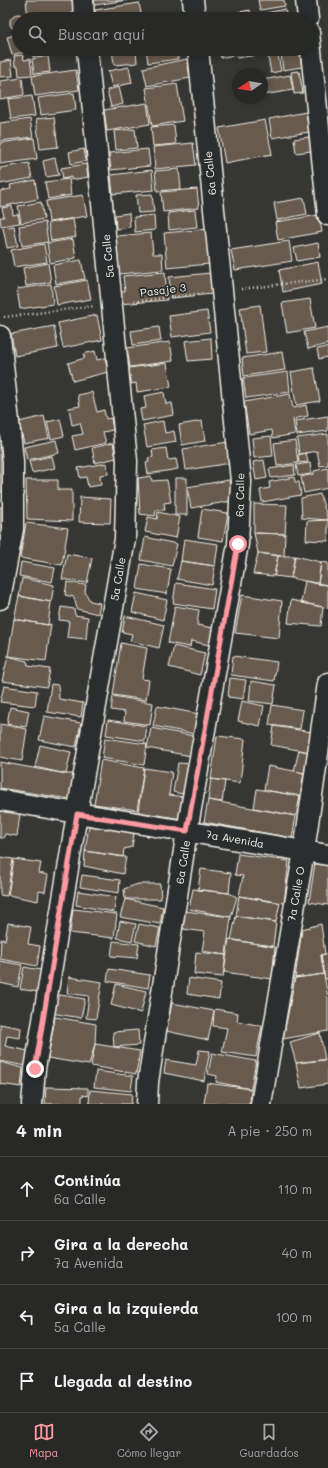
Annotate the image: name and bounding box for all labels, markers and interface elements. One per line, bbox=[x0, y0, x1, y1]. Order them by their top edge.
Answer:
search box bbox=[12, 12, 316, 56]
icon: search bbox=[26, 23, 48, 45]
text: Buscar aquí bbox=[58, 24, 145, 44]
north arrow bbox=[232, 68, 268, 104]
street label: 6a Calle bbox=[200, 150, 219, 196]
street label: 5a Calle bbox=[98, 233, 117, 279]
street label: Pasaje 3 bbox=[139, 279, 187, 300]
street label: 6a Calle bbox=[232, 473, 247, 517]
route start bbox=[229, 535, 247, 553]
street label: 5a Calle bbox=[106, 556, 129, 602]
street label: 7a Avenida bbox=[205, 826, 266, 851]
street label: 6a Calle bbox=[172, 839, 193, 885]
street label: 7a Calle O bbox=[283, 865, 308, 923]
route end bbox=[26, 1060, 44, 1078]
text: 4 min bbox=[16, 1119, 62, 1141]
text: A pie · 250 m bbox=[227, 1122, 312, 1139]
text: Continúa bbox=[54, 1170, 121, 1190]
icon: ahead bbox=[16, 1178, 38, 1200]
text: 110 m bbox=[278, 1180, 312, 1197]
text: 6a Calle bbox=[54, 1190, 106, 1207]
text: Gira a la derecha bbox=[54, 1234, 188, 1254]
icon: right bbox=[16, 1242, 38, 1264]
text: 40 m bbox=[282, 1244, 312, 1261]
text: 7a Avenida bbox=[54, 1254, 124, 1271]
text: Gira a la izquierda bbox=[54, 1298, 199, 1318]
icon: left bbox=[16, 1306, 38, 1328]
text: 100 m bbox=[276, 1308, 312, 1325]
text: 5a Calle bbox=[54, 1318, 106, 1335]
icon: arrive bbox=[16, 1370, 38, 1392]
text: Llegada al destino bbox=[54, 1371, 192, 1391]
tab: Mapa bbox=[29, 1421, 58, 1460]
tab: Cómo llegar bbox=[117, 1421, 181, 1460]
tab: Guardados bbox=[240, 1421, 299, 1460]

